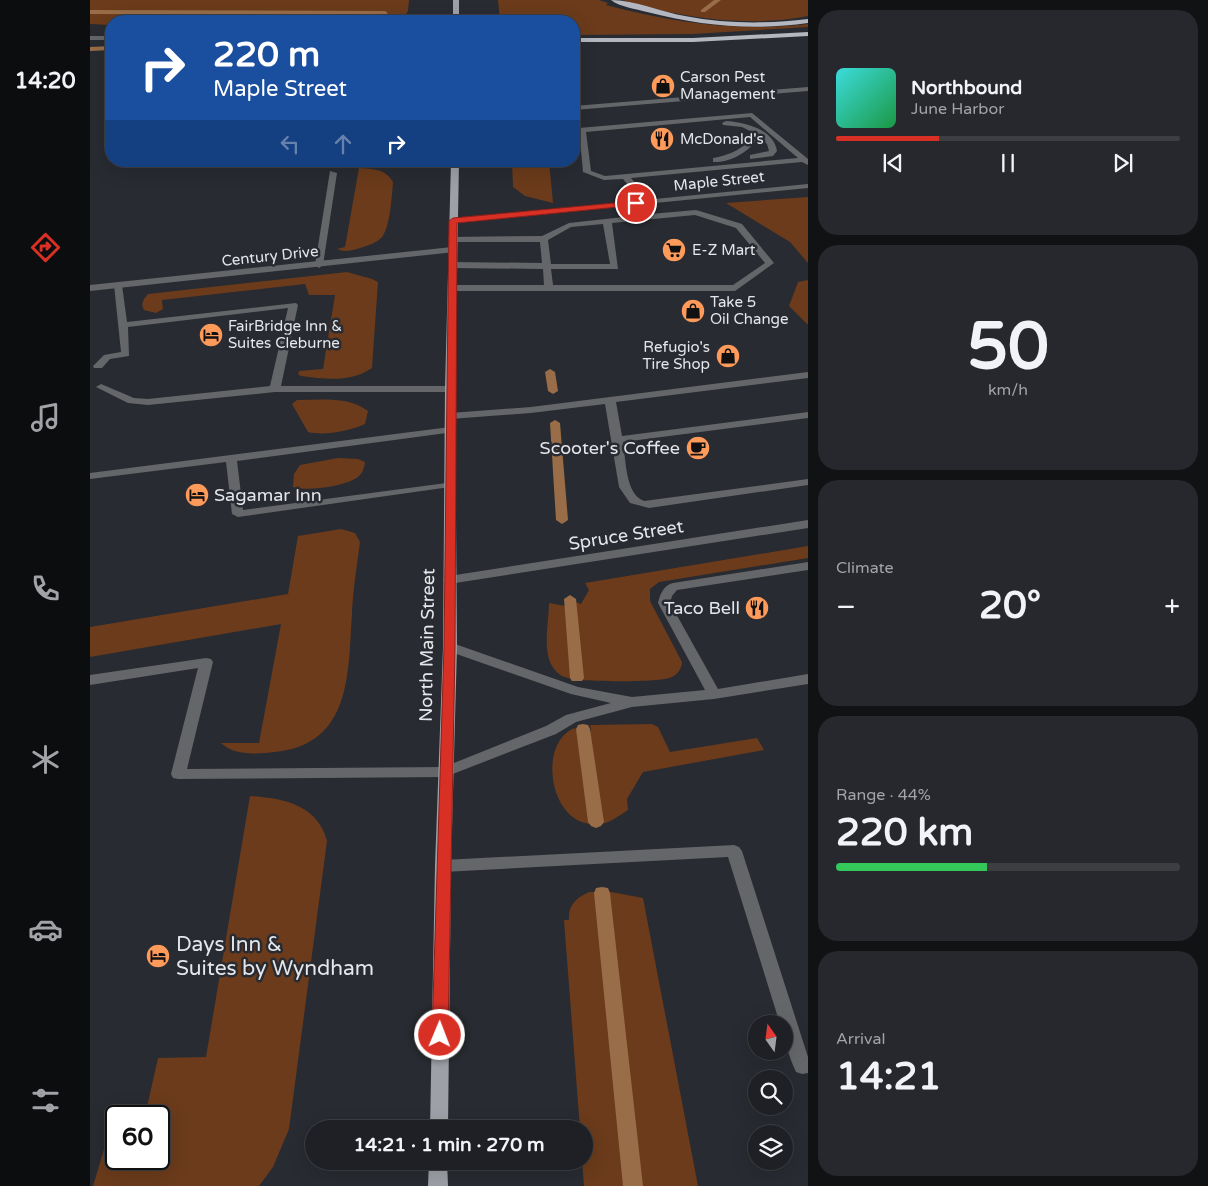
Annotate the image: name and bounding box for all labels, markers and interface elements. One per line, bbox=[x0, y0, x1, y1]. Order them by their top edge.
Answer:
text: 220 m bbox=[213, 34, 320, 76]
icon: right bbox=[130, 35, 195, 100]
text: 14:20 bbox=[15, 68, 75, 94]
place label: Carson Pest Management bbox=[680, 68, 776, 103]
shop icon: Carson Pest Management bbox=[650, 73, 676, 99]
text: Maple Street bbox=[213, 76, 347, 102]
text: Northbound bbox=[911, 77, 1022, 99]
text: June Harbor bbox=[911, 99, 1004, 119]
restaurant icon: McDonald's bbox=[649, 126, 675, 152]
icon: left bbox=[276, 130, 304, 158]
icon: ahead bbox=[329, 130, 357, 158]
icon: right bbox=[382, 130, 410, 158]
place label: McDonald's bbox=[680, 130, 764, 148]
icon: previous bbox=[879, 149, 907, 177]
icon: pause bbox=[994, 149, 1022, 177]
icon: next bbox=[1109, 149, 1137, 177]
street label: Maple Street bbox=[673, 167, 766, 195]
pin bbox=[615, 182, 657, 224]
icon: arrive bbox=[622, 189, 650, 217]
icon: directions bbox=[28, 230, 63, 265]
supermarket icon: E-Z Mart bbox=[661, 237, 687, 263]
place label: E-Z Mart bbox=[692, 241, 756, 259]
street label: Century Drive bbox=[221, 242, 319, 270]
place label: Take 5 Oil Change bbox=[710, 293, 788, 328]
shop icon: Take 5 Oil Change bbox=[680, 298, 706, 324]
text: 50 bbox=[967, 308, 1049, 387]
place label: FairBridge Inn & Suites Cleburne bbox=[228, 317, 342, 352]
hotel icon: FairBridge Inn & Suites Cleburne bbox=[198, 322, 224, 348]
place label: Refugio's Tire Shop bbox=[643, 338, 710, 373]
shop icon: Refugio's Tire Shop bbox=[715, 343, 741, 369]
text: km/h bbox=[988, 380, 1028, 400]
icon: music bbox=[28, 400, 63, 435]
cafe icon: Scooter's Coffee bbox=[685, 435, 711, 461]
place label: Scooter's Coffee bbox=[540, 437, 680, 459]
hotel icon: Sagamar Inn bbox=[184, 482, 210, 508]
place label: Sagamar Inn bbox=[214, 484, 322, 506]
street label: Spruce Street bbox=[567, 515, 685, 555]
text: Climate bbox=[836, 558, 894, 578]
street label: North Main Street bbox=[415, 568, 439, 722]
icon: phone bbox=[28, 571, 63, 606]
text: 20° bbox=[979, 583, 1041, 629]
text: − bbox=[836, 590, 856, 624]
text: + bbox=[1164, 590, 1180, 624]
restaurant icon: Taco Bell bbox=[744, 595, 770, 621]
place label: Taco Bell bbox=[664, 597, 740, 619]
icon: climate bbox=[28, 742, 63, 777]
text: Range · 44% bbox=[836, 785, 931, 805]
text: 220 km bbox=[836, 810, 973, 856]
icon: car bbox=[28, 912, 63, 947]
place label: Days Inn & Suites by Wyndham bbox=[176, 932, 374, 981]
hotel icon: Days Inn & Suites by Wyndham bbox=[145, 943, 171, 969]
position arrow bbox=[413, 1008, 465, 1060]
north arrow bbox=[748, 1015, 792, 1060]
map controls bbox=[748, 1015, 793, 1170]
text: Arrival bbox=[836, 1029, 885, 1049]
text: 14:21 bbox=[836, 1054, 941, 1100]
button: search bbox=[748, 1070, 793, 1115]
icon: filters bbox=[28, 1083, 63, 1118]
speed limit sign: 60 bbox=[105, 1105, 170, 1170]
button: layers bbox=[748, 1125, 793, 1170]
text: 14:21 · 1 min · 270 m bbox=[353, 1134, 545, 1156]

